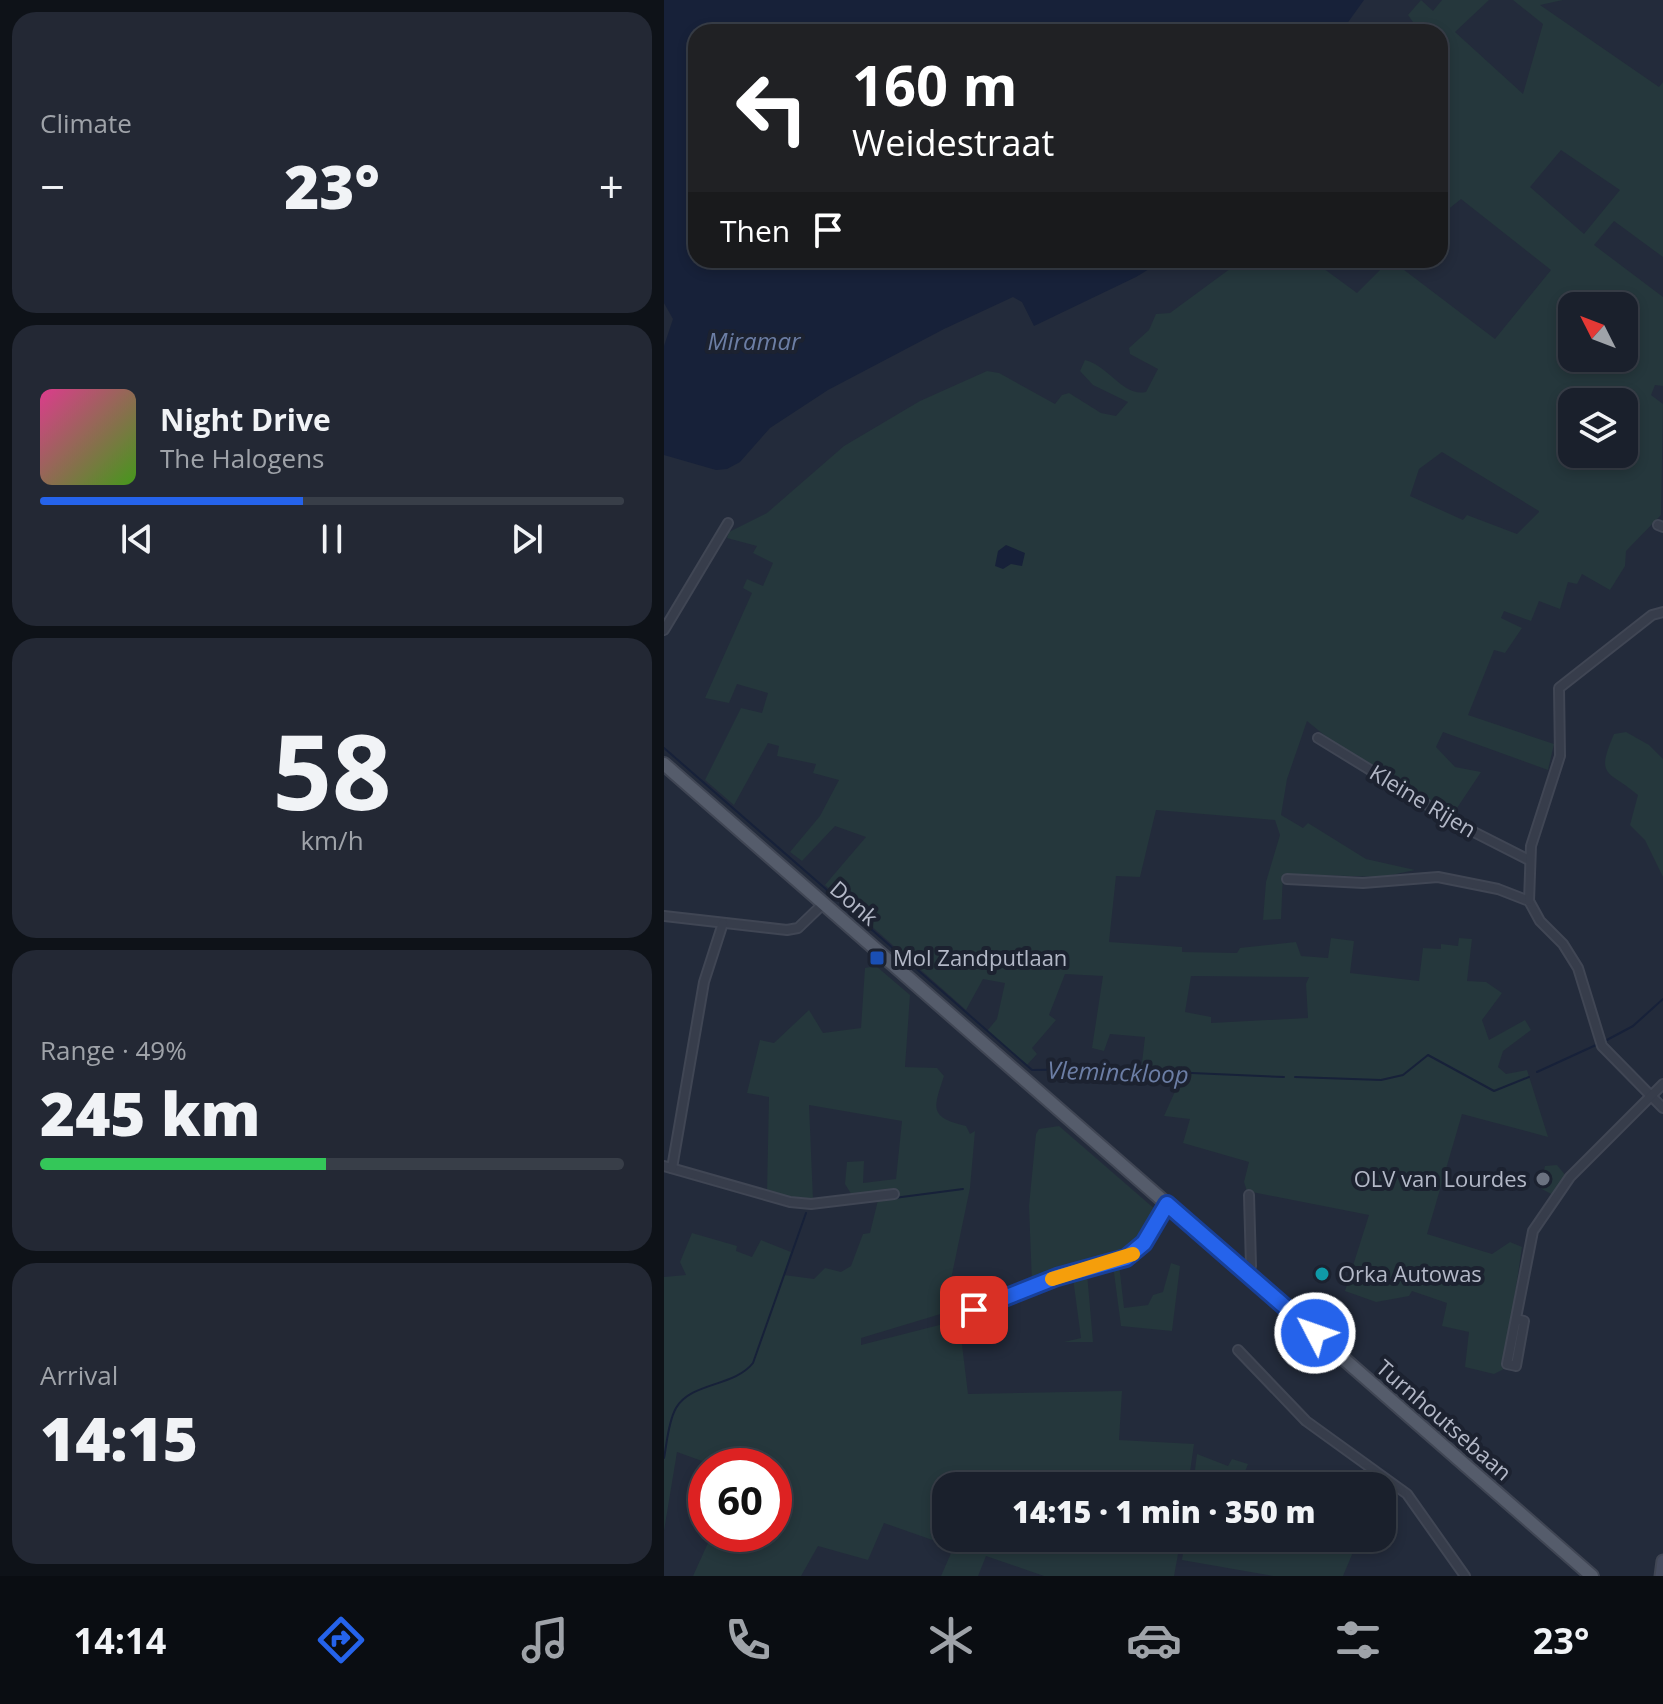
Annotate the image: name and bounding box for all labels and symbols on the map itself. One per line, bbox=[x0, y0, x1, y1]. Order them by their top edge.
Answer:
north arrow bbox=[1558, 292, 1638, 372]
water label: Miramar bbox=[707, 324, 802, 357]
street label: Kleine Rijen bbox=[1365, 757, 1482, 844]
street label: Donk bbox=[824, 873, 885, 932]
place label: Mol Zandputlaan bbox=[893, 942, 1067, 972]
marker: Mol Zandputlaan bbox=[868, 949, 886, 967]
water label: Vleminckloop bbox=[1047, 1053, 1189, 1090]
place label: OLV van Lourdes bbox=[1354, 1163, 1527, 1193]
marker: OLV van Lourdes bbox=[1534, 1170, 1552, 1188]
place label: Orka Autowas bbox=[1338, 1258, 1482, 1288]
marker: Orka Autowas bbox=[1313, 1265, 1331, 1283]
pin bbox=[940, 1276, 1008, 1344]
position arrow bbox=[1273, 1291, 1357, 1375]
street label: Turnhoutsebaan bbox=[1371, 1352, 1519, 1486]
speed limit sign: 60 bbox=[688, 1448, 792, 1552]

